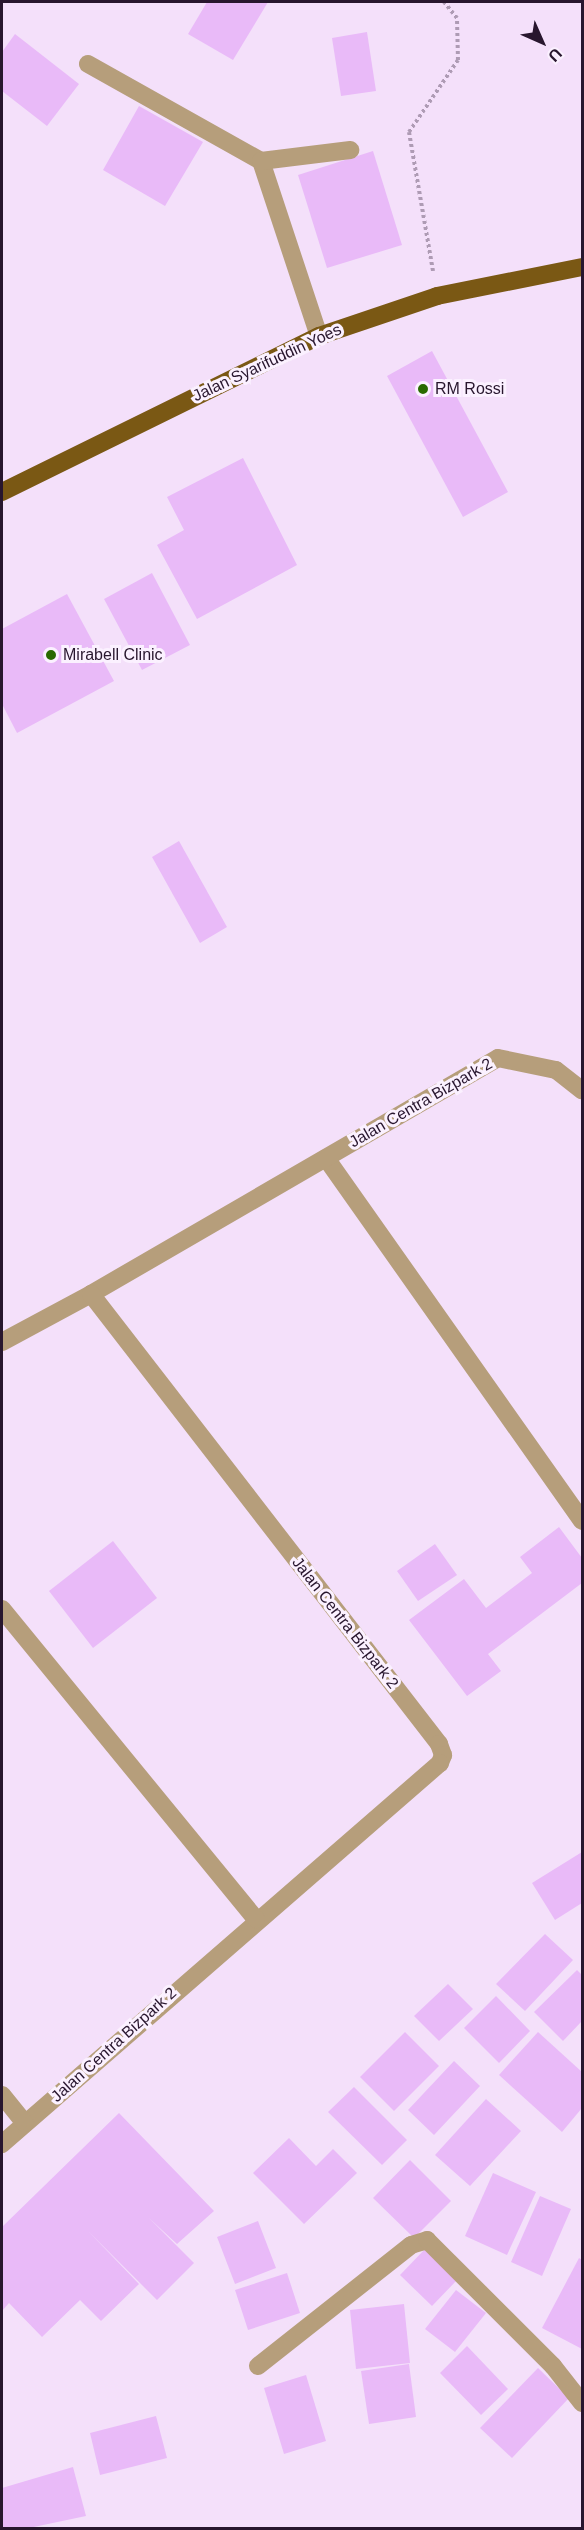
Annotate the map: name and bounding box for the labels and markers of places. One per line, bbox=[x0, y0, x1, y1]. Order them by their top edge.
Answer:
place label: RM Rossi bbox=[435, 379, 504, 399]
marker: RM Rossi bbox=[416, 382, 430, 396]
place label: Mirabell Clinic bbox=[63, 645, 163, 665]
marker: Mirabell Clinic bbox=[44, 648, 58, 662]

